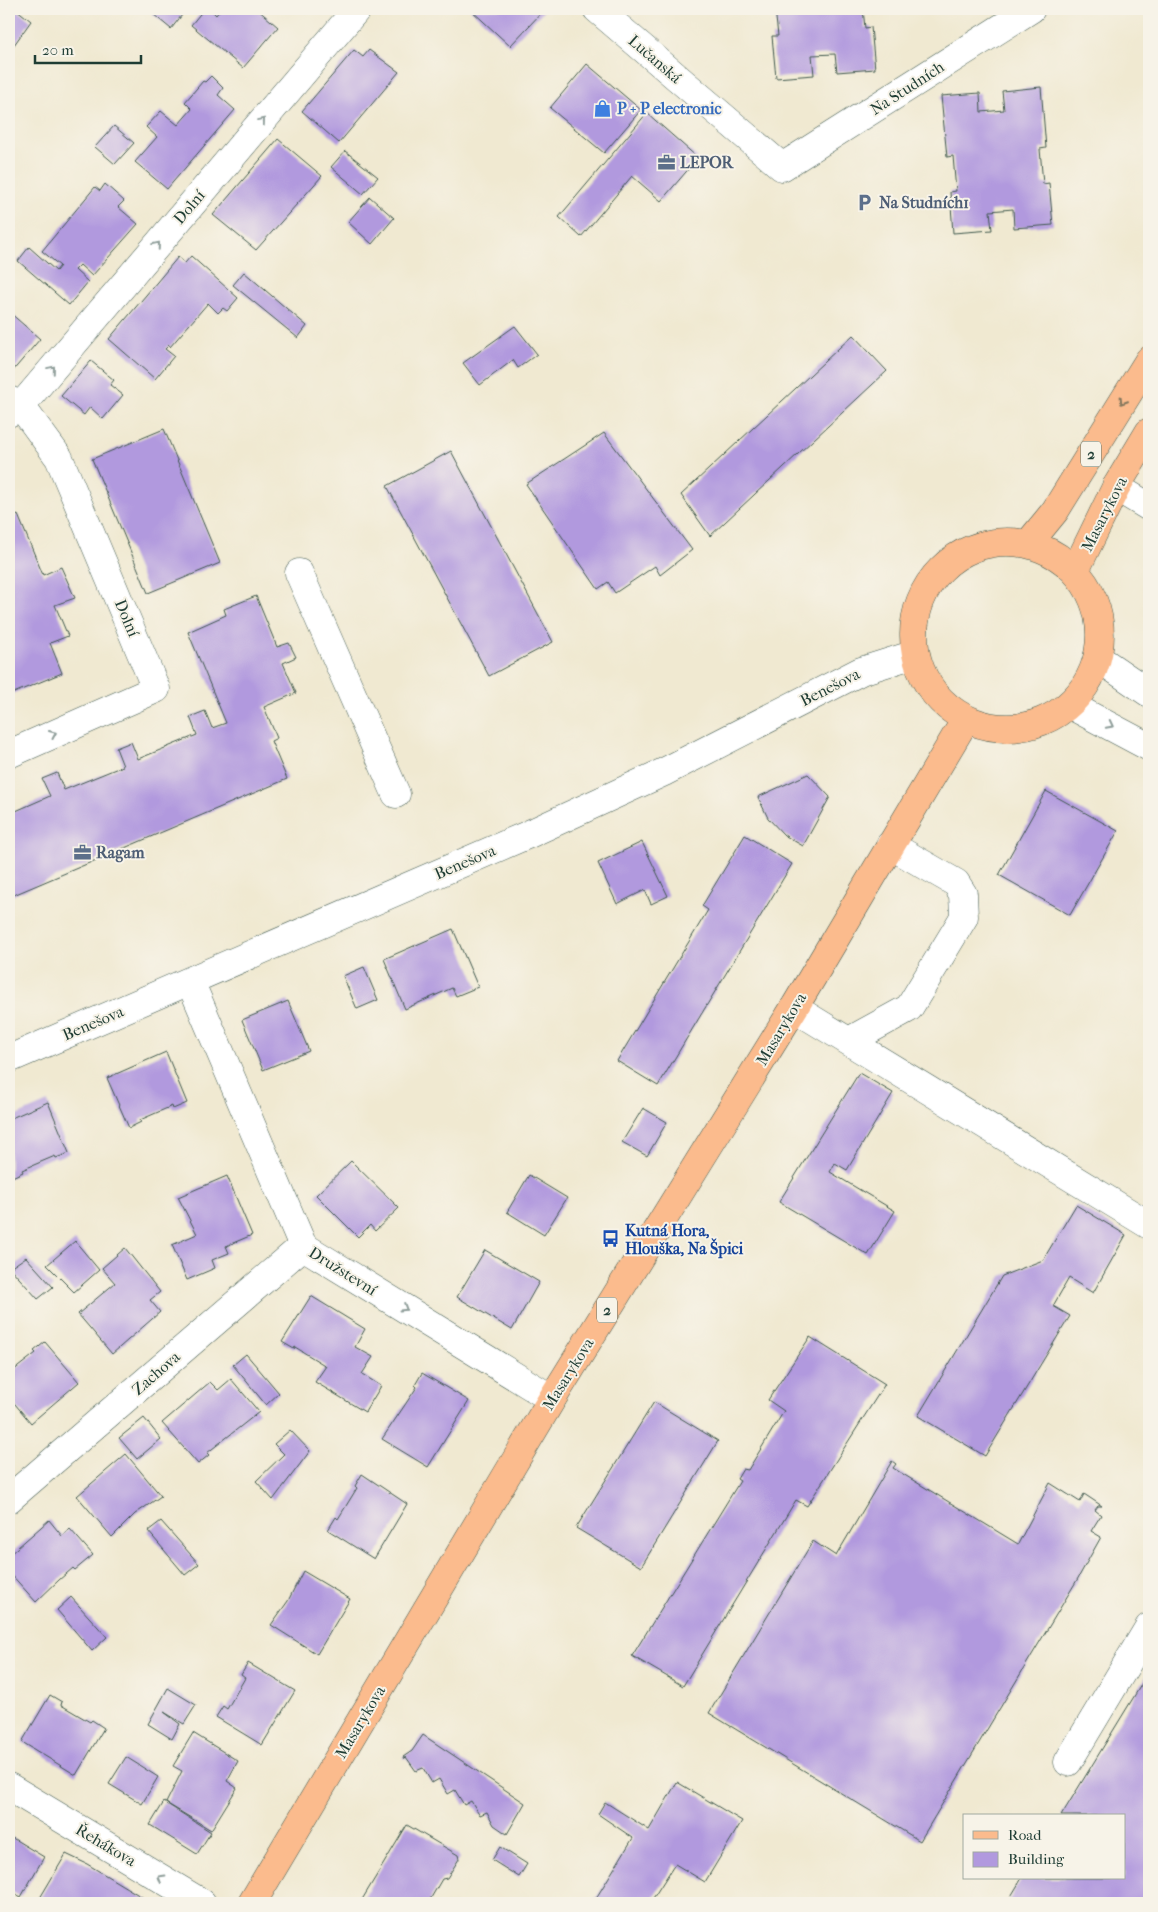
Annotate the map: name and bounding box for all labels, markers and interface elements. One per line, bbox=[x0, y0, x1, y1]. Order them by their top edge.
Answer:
street label: Lučanská bbox=[625, 31, 686, 88]
scale bar bbox=[35, 32, 141, 64]
text: 20 m bbox=[42, 41, 74, 59]
street label: Na Studních bbox=[867, 57, 947, 119]
shop icon: P + P electronic bbox=[593, 98, 613, 118]
place label: P + P electronic bbox=[617, 99, 721, 118]
one-way arrow bbox=[257, 118, 265, 127]
office icon: LEPOR bbox=[656, 152, 676, 172]
place label: LEPOR bbox=[680, 153, 735, 172]
street label: Dolní bbox=[169, 186, 209, 228]
parking icon: Na Studních1 bbox=[855, 192, 875, 212]
place label: Na Studních1 bbox=[879, 193, 969, 212]
one-way arrow bbox=[152, 242, 160, 251]
one-way arrow bbox=[47, 366, 55, 375]
one-way arrow bbox=[1120, 396, 1130, 405]
road number: 2 bbox=[1081, 442, 1101, 466]
street label: Masarykova bbox=[1077, 473, 1131, 555]
street label: Dolní bbox=[111, 597, 143, 640]
street label: Benešova bbox=[797, 664, 864, 710]
one-way arrow bbox=[1105, 719, 1114, 729]
one-way arrow bbox=[48, 730, 57, 741]
street label: Benešova bbox=[432, 840, 499, 883]
office icon: Ragam bbox=[72, 842, 92, 862]
place label: Ragam bbox=[96, 843, 145, 863]
street label: Masarykova bbox=[752, 989, 810, 1069]
street label: Benešova bbox=[60, 1001, 127, 1044]
place label: Kutná Hora, Hlouška, Na Špici bbox=[625, 1221, 744, 1259]
bus stop icon: Kutná Hora, Hlouška, Na Špici bbox=[601, 1229, 621, 1249]
street label: Družstevní bbox=[305, 1243, 381, 1299]
road number: 2 bbox=[597, 1298, 617, 1322]
one-way arrow bbox=[398, 1302, 407, 1312]
street label: Masarykova bbox=[538, 1334, 598, 1414]
street label: Zachova bbox=[128, 1347, 184, 1399]
street label: Masarykova bbox=[331, 1682, 389, 1762]
legend bbox=[963, 1814, 1126, 1880]
street label: Řehákova bbox=[73, 1819, 140, 1871]
text: Road bbox=[1008, 1826, 1042, 1844]
text: Building bbox=[1008, 1850, 1065, 1868]
one-way arrow bbox=[157, 1875, 166, 1885]

